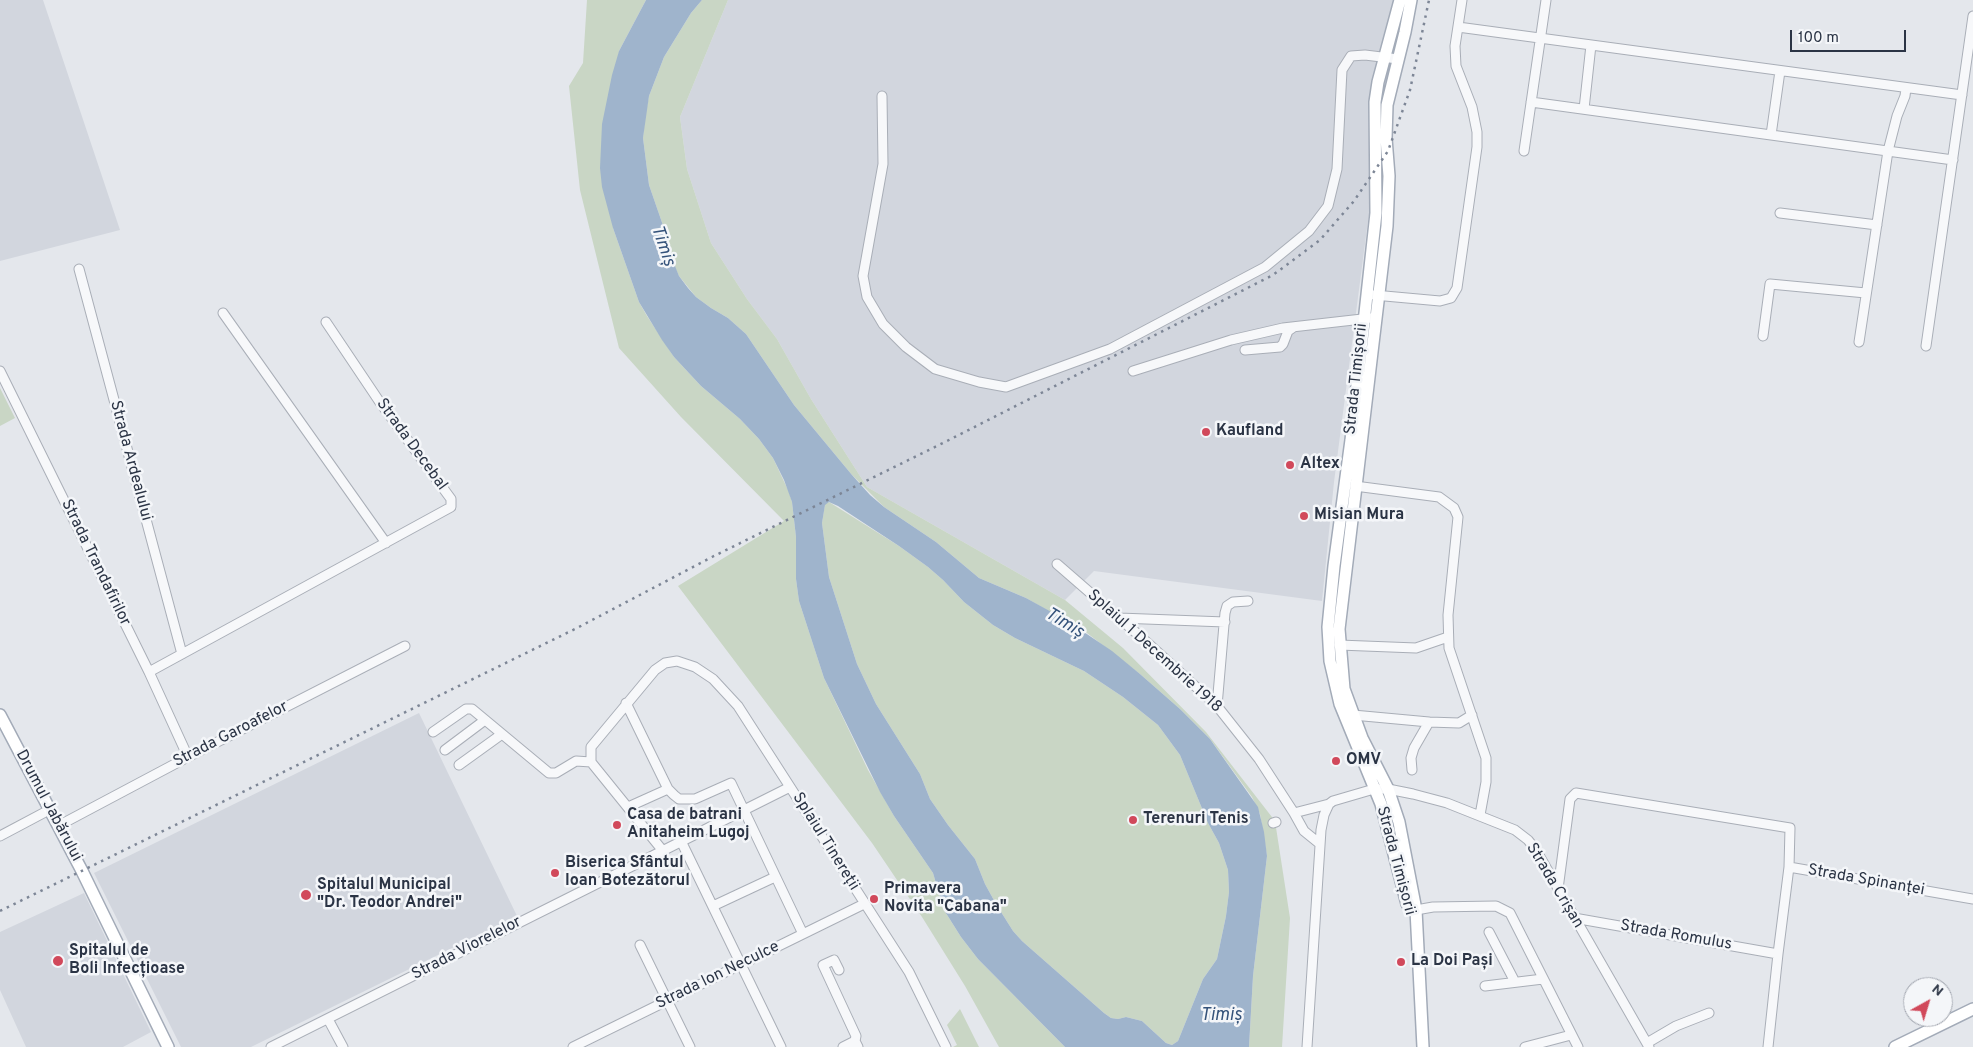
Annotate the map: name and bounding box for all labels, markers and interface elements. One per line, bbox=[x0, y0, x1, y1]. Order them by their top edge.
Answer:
scale bar bbox=[1793, 20, 1909, 52]
text: 100 m bbox=[1798, 29, 1839, 48]
water label: Timiș bbox=[645, 223, 679, 269]
street label: Strada Timișorii bbox=[1342, 322, 1372, 436]
street label: Strada Decebal bbox=[371, 395, 451, 495]
street label: Strada Ardealului bbox=[105, 399, 155, 523]
place label: Kaufland bbox=[1216, 422, 1284, 442]
marker: Kaufland bbox=[1200, 426, 1212, 438]
place label: Altex bbox=[1300, 455, 1340, 475]
marker: Altex bbox=[1284, 459, 1296, 471]
street label: Strada Trandafirilor bbox=[56, 497, 134, 629]
place label: Misian Mura bbox=[1314, 506, 1404, 526]
marker: Misian Mura bbox=[1298, 510, 1310, 522]
street label: Splaiul 1 Decembrie 1918 bbox=[1083, 586, 1225, 718]
water label: Timiș bbox=[1041, 604, 1087, 644]
street label: Strada Garoafelor bbox=[170, 698, 292, 772]
street label: Drumul Jabărului bbox=[11, 747, 85, 865]
place label: OMV bbox=[1346, 751, 1381, 771]
marker: OMV bbox=[1330, 755, 1342, 767]
street label: Splaiul Tinereții bbox=[787, 790, 863, 894]
street label: Strada Timișorii bbox=[1371, 804, 1419, 918]
place label: Casa de batrani Anitaheim Lugoj bbox=[627, 806, 750, 844]
place label: Terenuri Tenis bbox=[1143, 810, 1249, 830]
marker: Terenuri Tenis bbox=[1127, 814, 1139, 826]
marker: Casa de batrani Anitaheim Lugoj bbox=[611, 819, 623, 831]
street label: Strada Crișan bbox=[1521, 840, 1587, 932]
place label: Biserica Sfântul Ioan Botezătorul bbox=[565, 854, 690, 892]
street label: Strada Spinanței bbox=[1806, 861, 1926, 901]
marker: Biserica Sfântul Ioan Botezătorul bbox=[549, 867, 561, 879]
place label: Spitalul Municipal "Dr. Teodor Andrei" bbox=[317, 876, 462, 914]
place label: Primavera Novita "Cabana" bbox=[884, 880, 1007, 918]
marker: Spitalul Municipal "Dr. Teodor Andrei" bbox=[299, 888, 313, 902]
marker: Primavera Novita "Cabana" bbox=[868, 893, 880, 905]
street label: Strada Viorelelor bbox=[409, 913, 525, 985]
street label: Strada Romulus bbox=[1619, 917, 1733, 955]
street label: Strada Ion Neculce bbox=[653, 938, 783, 1014]
place label: Spitalul de Boli Infecțioase bbox=[69, 942, 185, 980]
place label: La Doi Pași bbox=[1411, 952, 1493, 972]
marker: Spitalul de Boli Infecțioase bbox=[51, 954, 65, 968]
marker: La Doi Pași bbox=[1395, 956, 1407, 968]
north arrow bbox=[1903, 977, 1953, 1027]
text: N bbox=[1928, 981, 1946, 1001]
water label: Timiș bbox=[1200, 1005, 1242, 1027]

